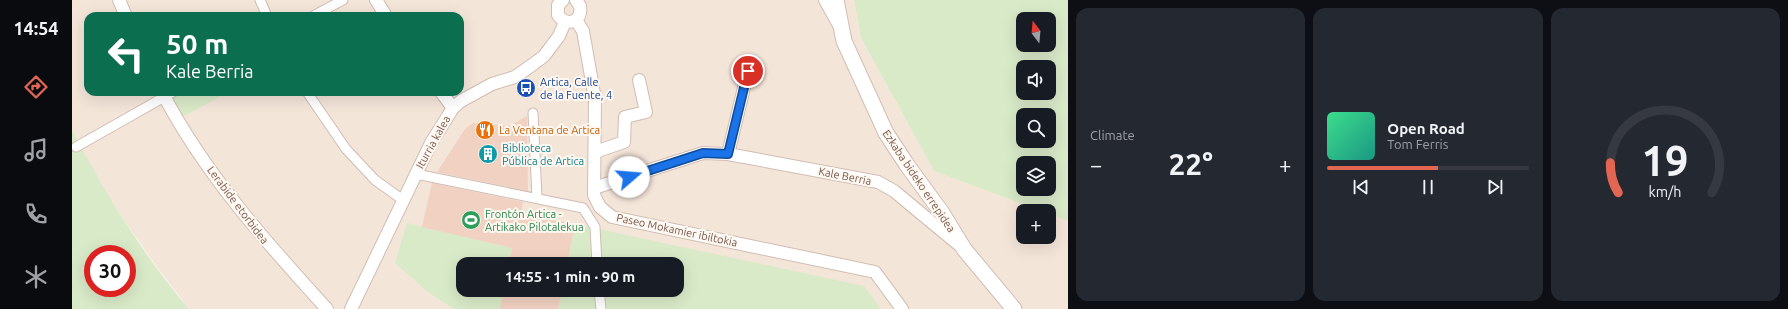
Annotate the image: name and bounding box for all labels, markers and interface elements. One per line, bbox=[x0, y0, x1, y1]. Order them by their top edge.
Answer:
north arrow bbox=[1016, 12, 1056, 52]
map controls bbox=[1016, 12, 1056, 244]
text: 14:54 bbox=[13, 18, 59, 38]
icon: left bbox=[100, 28, 152, 80]
text: 50 m bbox=[166, 28, 228, 59]
pin bbox=[731, 54, 765, 88]
icon: arrive bbox=[737, 60, 759, 82]
button: sound bbox=[1016, 60, 1056, 100]
text: Kale Berria bbox=[166, 61, 254, 81]
icon: directions bbox=[22, 73, 50, 101]
place label: Artica, Calle de la Fuente, 4 bbox=[540, 76, 612, 101]
bus stop icon: Artica, Calle de la Fuente, 4 bbox=[515, 77, 537, 99]
button: search bbox=[1016, 108, 1056, 148]
street label: Iturria kalea bbox=[414, 114, 452, 170]
restaurant icon: La Ventana de Artica bbox=[474, 119, 496, 141]
text: Open Road bbox=[1387, 120, 1465, 137]
place label: La Ventana de Artica bbox=[499, 124, 600, 136]
street label: Ezkaba bideko errepidea bbox=[880, 128, 958, 234]
text: Climate bbox=[1090, 128, 1135, 142]
icon: music bbox=[22, 136, 50, 164]
text: 19 bbox=[1642, 136, 1689, 183]
text: Tom Ferris bbox=[1387, 137, 1448, 151]
place label: Biblioteca Pública de Artica bbox=[502, 142, 584, 167]
building icon: Biblioteca Pública de Artica bbox=[477, 143, 499, 165]
text: 22° bbox=[1168, 147, 1213, 181]
text: − bbox=[1090, 152, 1102, 177]
text: + bbox=[1279, 152, 1291, 177]
position arrow bbox=[608, 156, 650, 198]
button: layers bbox=[1016, 156, 1056, 196]
street label: Lerabide etorbidea bbox=[205, 164, 271, 246]
street label: Kale Berria bbox=[818, 165, 872, 187]
icon: previous bbox=[1350, 176, 1372, 198]
icon: pause bbox=[1417, 176, 1439, 198]
icon: next bbox=[1484, 176, 1506, 198]
text: km/h bbox=[1649, 183, 1682, 199]
icon: phone bbox=[22, 200, 50, 228]
button: + bbox=[1016, 204, 1056, 244]
place label: Frontón Artica - Artikako Pilotalekua bbox=[485, 208, 584, 233]
sports icon: Frontón Artica - Artikako Pilotalekua bbox=[460, 209, 482, 231]
street label: Paseo Mokamier ibiltokia bbox=[615, 211, 739, 249]
speed limit sign: 30 bbox=[84, 245, 136, 297]
icon: climate bbox=[22, 263, 50, 291]
text: 14:55 · 1 min · 90 m bbox=[505, 268, 635, 285]

